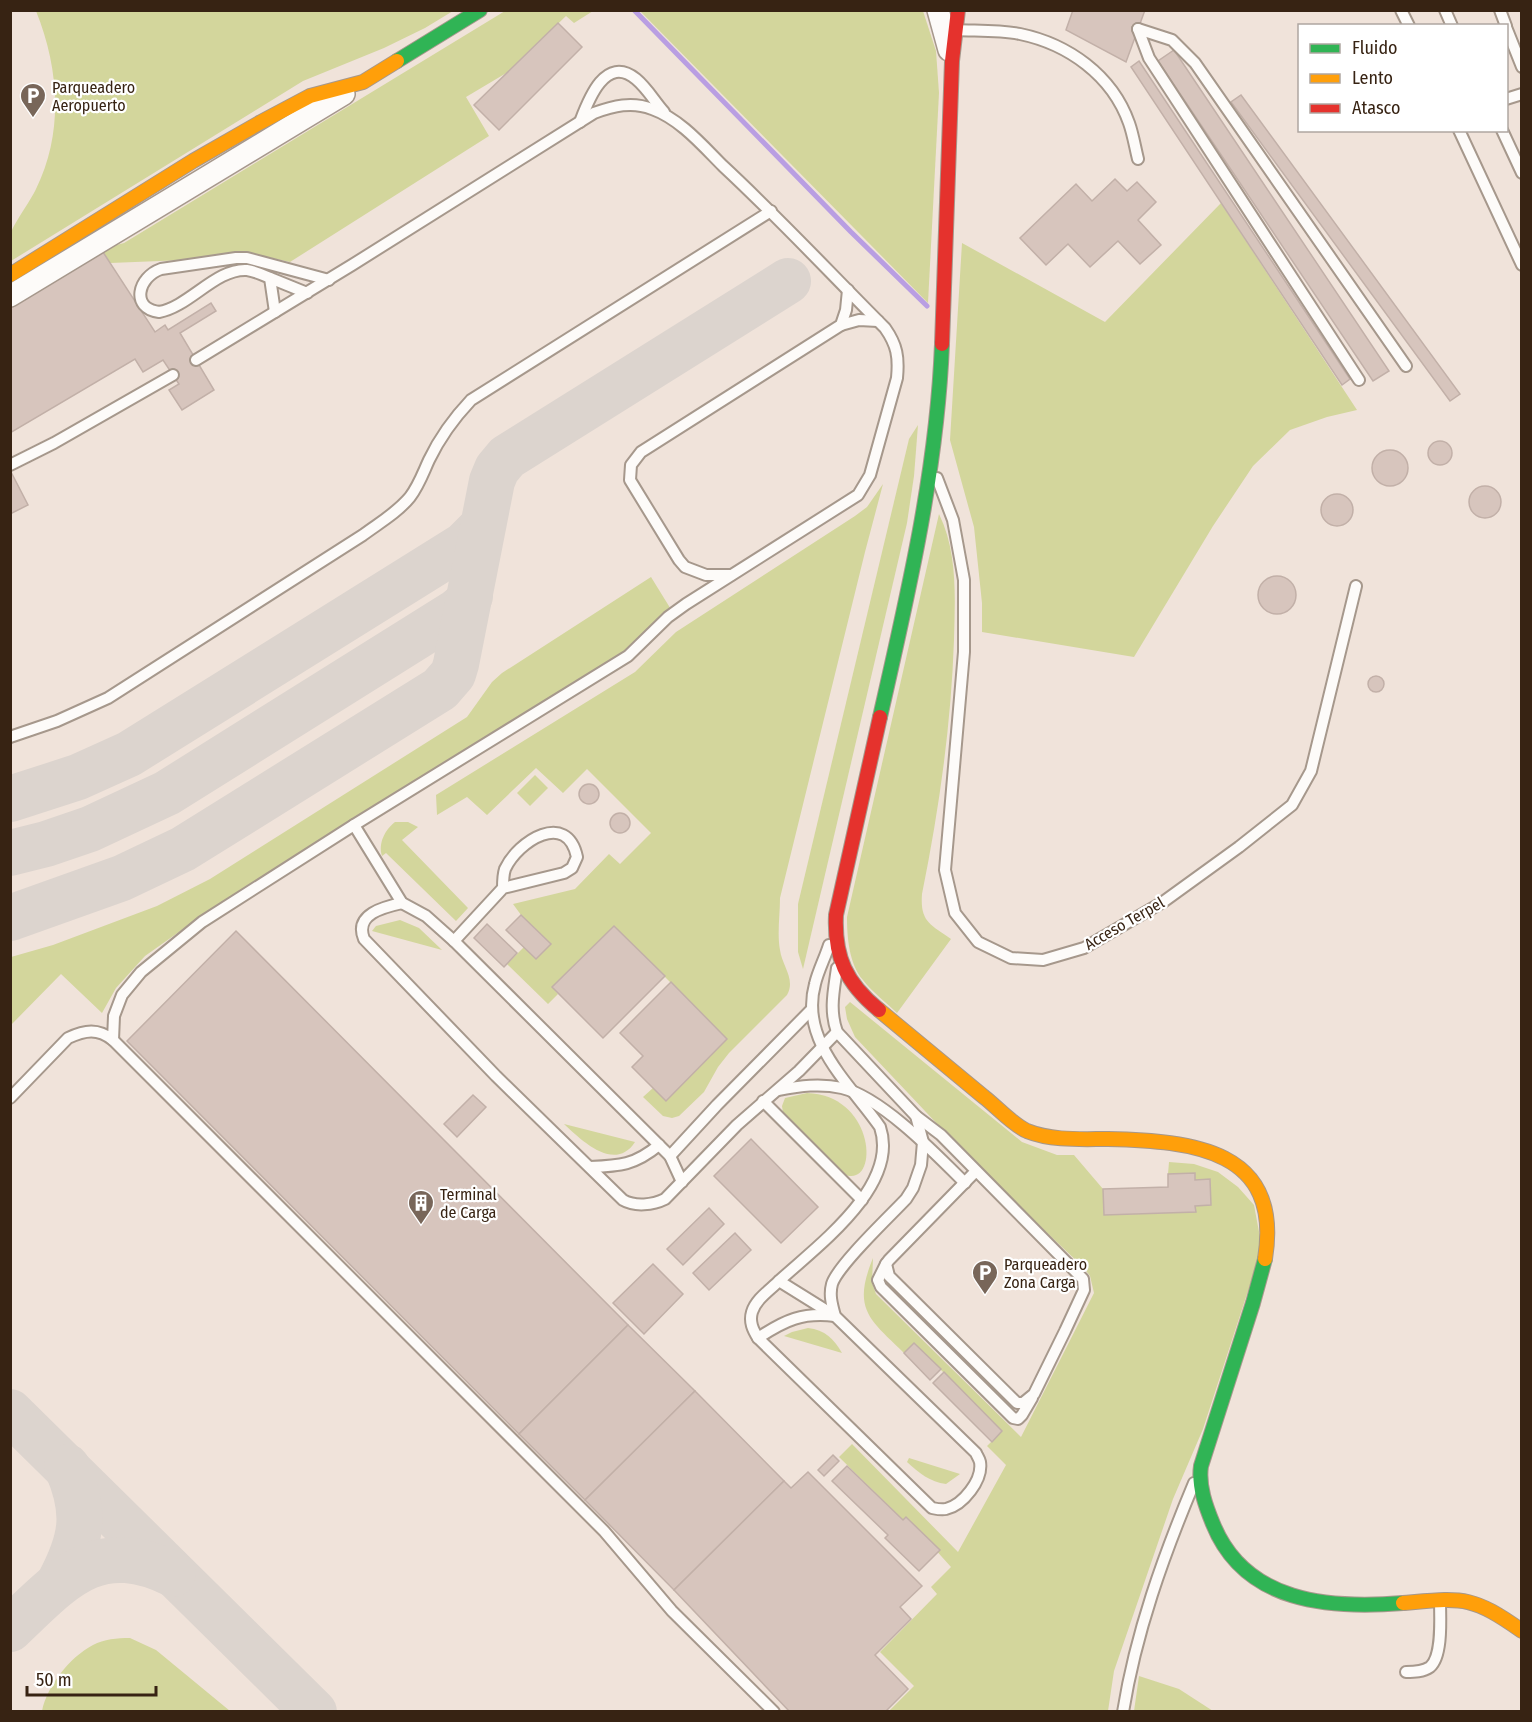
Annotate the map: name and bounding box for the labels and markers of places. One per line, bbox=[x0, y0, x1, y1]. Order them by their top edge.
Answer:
place label: Parqueadero Aeropuerto bbox=[52, 78, 135, 115]
parking icon: Parqueadero Aeropuerto bbox=[18, 81, 48, 119]
place label: Terminal de Carga bbox=[440, 1185, 497, 1222]
building icon: Terminal de Carga bbox=[406, 1188, 436, 1226]
place label: Parqueadero Zona Carga bbox=[1004, 1255, 1087, 1292]
parking icon: Parqueadero Zona Carga bbox=[970, 1258, 1000, 1296]

